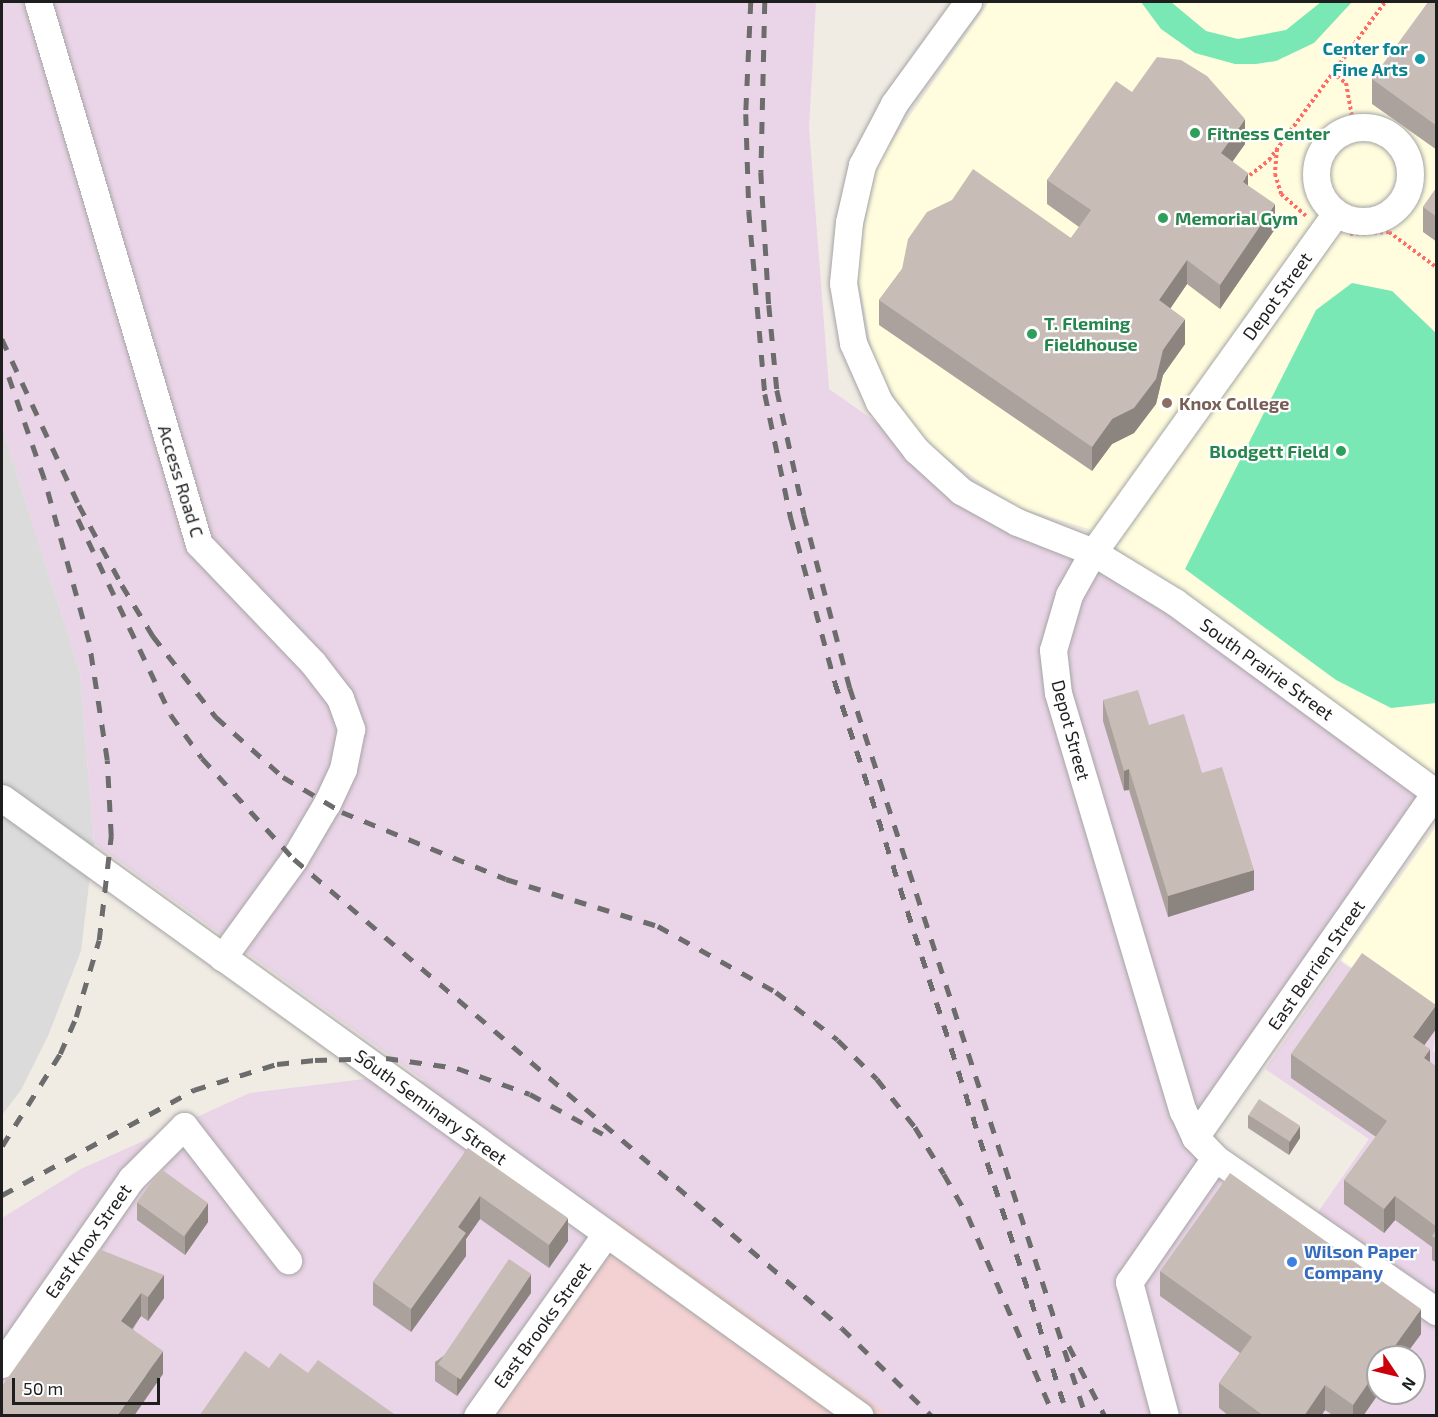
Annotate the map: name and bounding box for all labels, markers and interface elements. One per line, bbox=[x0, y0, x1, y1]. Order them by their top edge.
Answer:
place label: Center for Fine Arts bbox=[1322, 38, 1408, 80]
marker: Center for Fine Arts bbox=[1413, 52, 1427, 66]
place label: Fitness Center bbox=[1207, 122, 1330, 144]
marker: Fitness Center bbox=[1188, 126, 1202, 140]
place label: Memorial Gym bbox=[1175, 207, 1299, 229]
marker: Memorial Gym bbox=[1156, 211, 1170, 225]
street label: Depot Street bbox=[1238, 248, 1316, 344]
place label: T. Fleming Fieldhouse bbox=[1044, 313, 1138, 356]
marker: T. Fleming Fieldhouse bbox=[1025, 327, 1039, 341]
place label: Knox College bbox=[1179, 392, 1289, 414]
marker: Knox College bbox=[1160, 396, 1174, 410]
street label: Access Road C bbox=[154, 422, 208, 540]
place label: Blodgett Field bbox=[1209, 440, 1329, 462]
marker: Blodgett Field bbox=[1334, 444, 1348, 458]
street label: South Prairie Street bbox=[1196, 613, 1338, 725]
street label: Depot Street bbox=[1047, 677, 1095, 783]
street label: East Berrien Street bbox=[1263, 896, 1369, 1034]
street label: South Seminary Street bbox=[351, 1044, 511, 1170]
street label: East Knox Street bbox=[41, 1180, 135, 1302]
place label: Wilson Paper Company bbox=[1304, 1241, 1417, 1284]
marker: Wilson Paper Company bbox=[1285, 1255, 1299, 1269]
street label: East Brooks Street bbox=[489, 1258, 595, 1392]
north arrow bbox=[1366, 1345, 1426, 1405]
scale bar bbox=[15, 1366, 164, 1404]
text: N bbox=[1398, 1374, 1421, 1395]
text: 50 m bbox=[23, 1377, 63, 1399]

